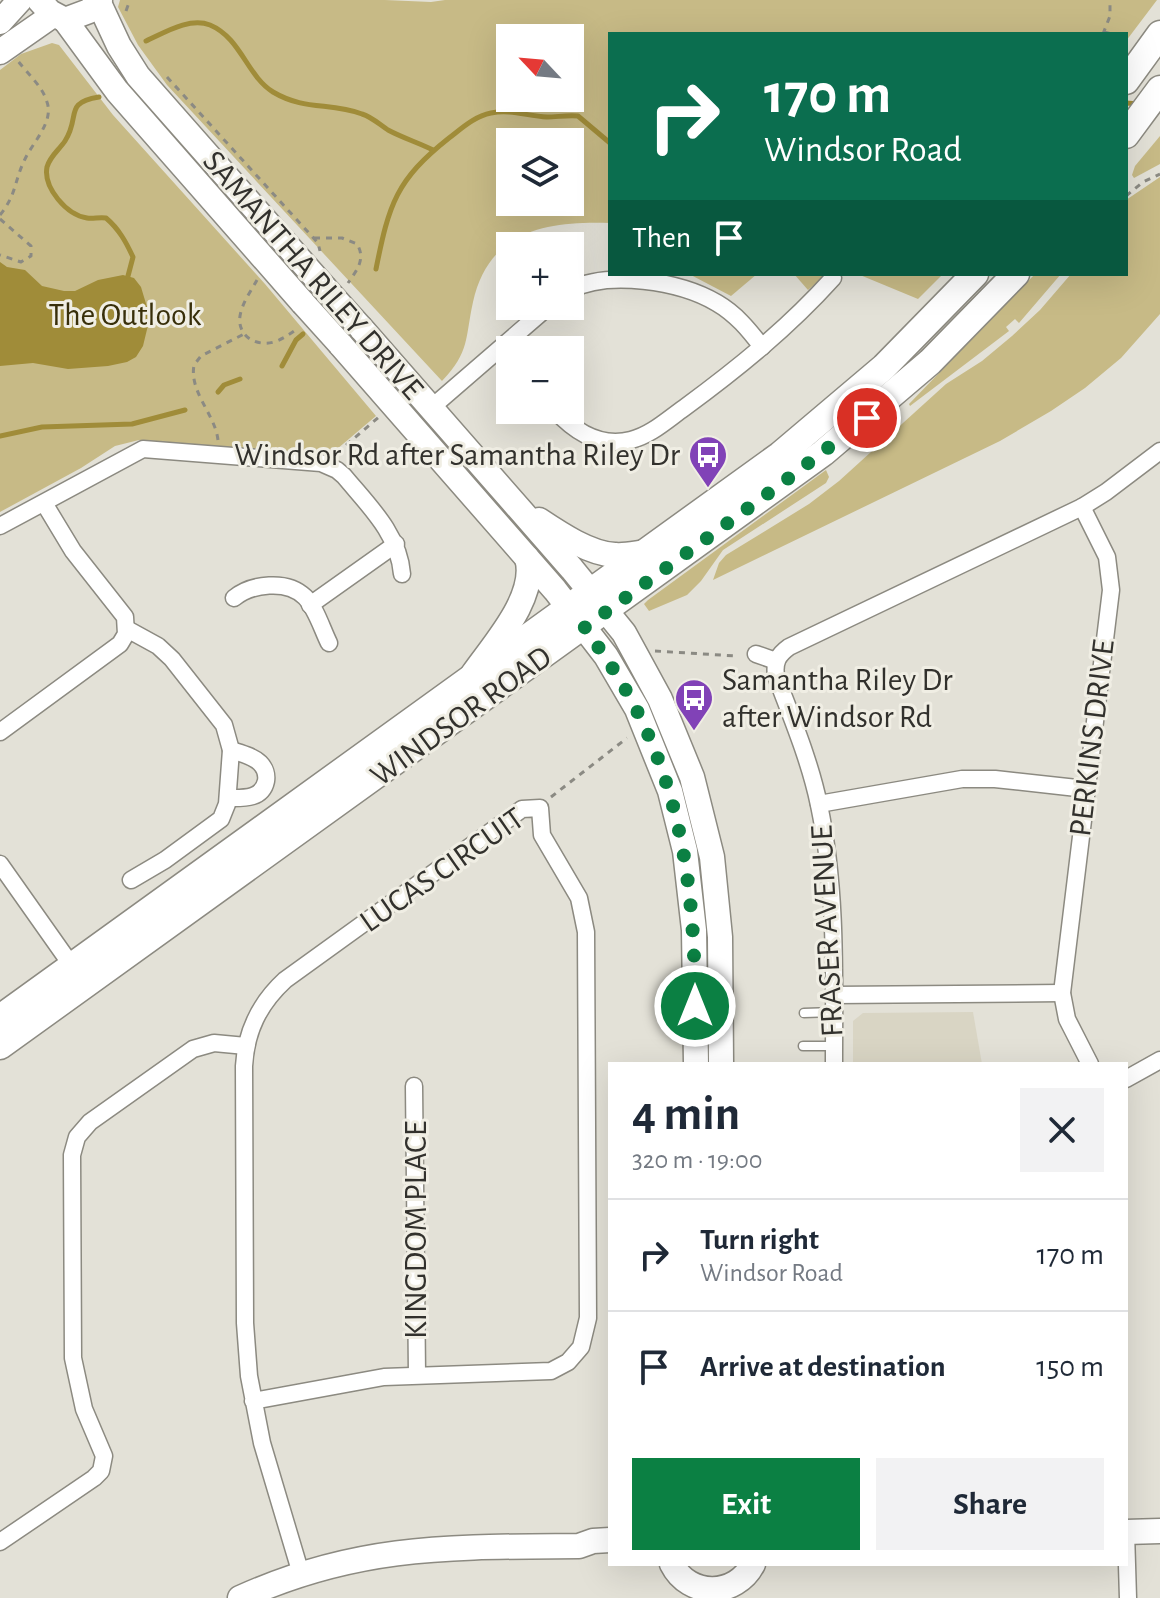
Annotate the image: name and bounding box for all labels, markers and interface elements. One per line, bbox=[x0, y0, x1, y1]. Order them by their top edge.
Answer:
north arrow bbox=[496, 24, 584, 112]
map controls bbox=[496, 24, 584, 424]
icon: right bbox=[632, 64, 736, 168]
text: 170 m bbox=[764, 67, 891, 123]
button: layers bbox=[496, 128, 584, 216]
text: Windsor Road bbox=[764, 132, 962, 168]
street label: SAMANTHA RILEY DRIVE bbox=[197, 145, 429, 405]
icon: arrive bbox=[707, 216, 751, 260]
text: Then bbox=[632, 223, 691, 253]
button: + bbox=[496, 232, 584, 320]
park label: The Outlook bbox=[49, 299, 202, 331]
button: − bbox=[496, 336, 584, 424]
pin bbox=[833, 384, 901, 452]
icon: arrive bbox=[845, 396, 889, 440]
bus stop icon: Windsor Rd after Samantha Riley Dr bbox=[687, 434, 729, 489]
place label: Windsor Rd after Samantha Riley Dr bbox=[234, 439, 681, 471]
street label: PERKINS DRIVE bbox=[1064, 638, 1120, 838]
street label: WINDSOR ROAD bbox=[365, 640, 557, 792]
place label: Samantha Riley Dr after Windsor Rd bbox=[722, 664, 953, 733]
bus stop icon: Samantha Riley Dr after Windsor Rd bbox=[673, 677, 715, 732]
street label: LUCAS CIRCUIT bbox=[354, 802, 530, 938]
street label: FRASER AVENUE bbox=[805, 824, 849, 1038]
position arrow bbox=[653, 964, 737, 1048]
button: close bbox=[1020, 1088, 1104, 1172]
text: 4 min bbox=[632, 1091, 740, 1139]
street label: KINGDOM PLACE bbox=[400, 1121, 432, 1339]
text: 320 m · 19:00 bbox=[632, 1147, 762, 1173]
text: Turn right bbox=[700, 1225, 819, 1255]
icon: right bbox=[632, 1233, 676, 1277]
text: 170 m bbox=[1036, 1240, 1104, 1270]
text: Windsor Road bbox=[700, 1260, 843, 1286]
icon: arrive bbox=[632, 1345, 676, 1389]
text: Arrive at destination bbox=[700, 1352, 946, 1382]
text: 150 m bbox=[1036, 1352, 1104, 1382]
button: Exit bbox=[632, 1458, 860, 1550]
button: Share bbox=[876, 1458, 1104, 1550]

